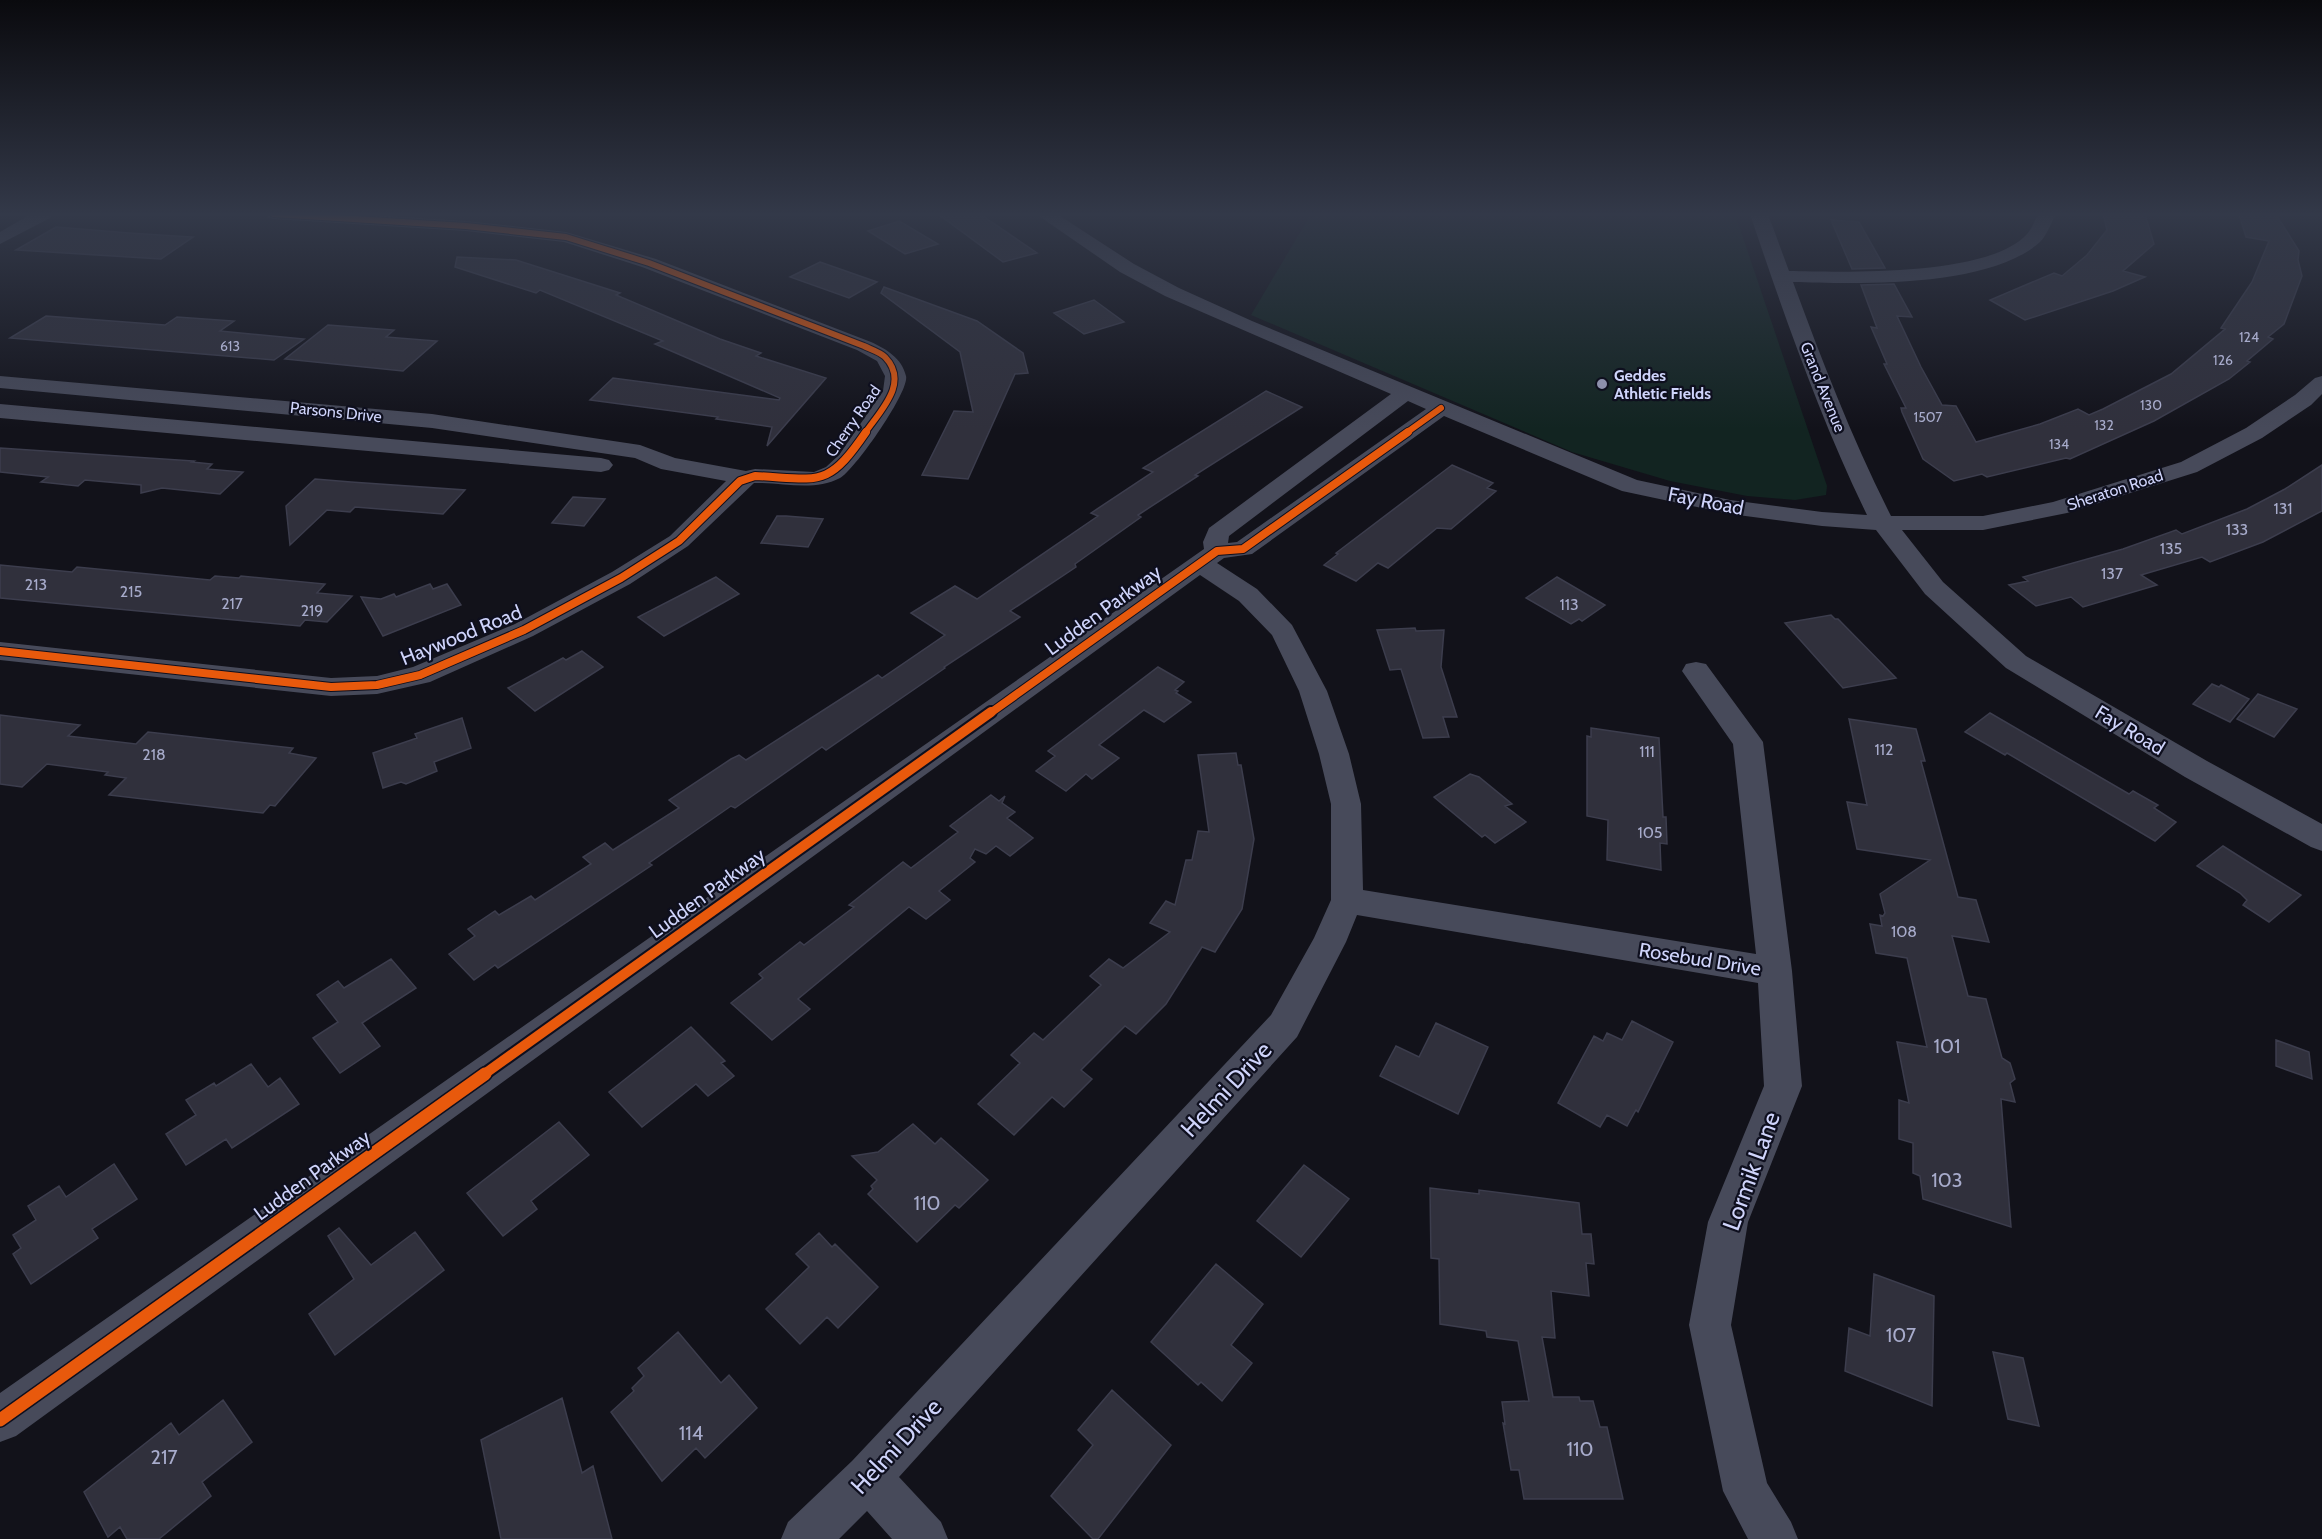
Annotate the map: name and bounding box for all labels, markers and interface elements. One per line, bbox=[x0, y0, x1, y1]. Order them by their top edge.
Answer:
house number: 124 bbox=[2239, 328, 2259, 346]
house number: 613 bbox=[220, 337, 240, 355]
street label: Grand Avenue bbox=[1796, 339, 1850, 435]
house number: 126 bbox=[2213, 351, 2233, 369]
place label: Geddes Athletic Fields bbox=[1614, 366, 1711, 403]
marker: Geddes Athletic Fields bbox=[1595, 377, 1609, 391]
street label: Cherry Road bbox=[821, 381, 885, 461]
house number: 130 bbox=[2140, 396, 2162, 414]
street label: Parsons Drive bbox=[289, 398, 383, 426]
house number: 1507 bbox=[1914, 408, 1942, 426]
house number: 132 bbox=[2094, 416, 2114, 434]
house number: 134 bbox=[2049, 435, 2069, 453]
street label: Sheraton Road bbox=[2065, 466, 2165, 514]
street label: Fay Road bbox=[1666, 482, 1746, 520]
house number: 131 bbox=[2273, 499, 2293, 518]
house number: 133 bbox=[2226, 520, 2248, 539]
house number: 135 bbox=[2160, 539, 2182, 558]
street label: Ludden Parkway bbox=[1040, 560, 1166, 660]
house number: 137 bbox=[2101, 564, 2123, 583]
house number: 213 bbox=[25, 575, 47, 594]
house number: 215 bbox=[120, 582, 142, 601]
house number: 217 bbox=[221, 594, 243, 613]
house number: 113 bbox=[1559, 595, 1579, 614]
street label: Haywood Road bbox=[397, 600, 525, 670]
house number: 219 bbox=[301, 601, 323, 620]
street label: Fay Road bbox=[2091, 700, 2169, 760]
house number: 112 bbox=[1875, 740, 1893, 759]
house number: 111 bbox=[1639, 742, 1655, 761]
house number: 218 bbox=[142, 745, 166, 764]
house number: 105 bbox=[1637, 823, 1663, 842]
street label: Ludden Parkway bbox=[644, 843, 770, 943]
house number: 108 bbox=[1891, 922, 1917, 941]
street label: Rosebud Drive bbox=[1637, 938, 1763, 980]
house number: 101 bbox=[1934, 1034, 1961, 1058]
street label: Helmi Drive bbox=[1174, 1035, 1278, 1143]
street label: Lormik Lane bbox=[1716, 1108, 1786, 1234]
street label: Ludden Parkway bbox=[249, 1125, 375, 1225]
house number: 103 bbox=[1931, 1168, 1963, 1192]
house number: 110 bbox=[914, 1191, 941, 1215]
house number: 107 bbox=[1886, 1323, 1916, 1347]
street label: Helmi Drive bbox=[844, 1392, 948, 1500]
house number: 114 bbox=[679, 1421, 704, 1445]
house number: 110 bbox=[1567, 1437, 1594, 1461]
house number: 217 bbox=[150, 1445, 178, 1469]

